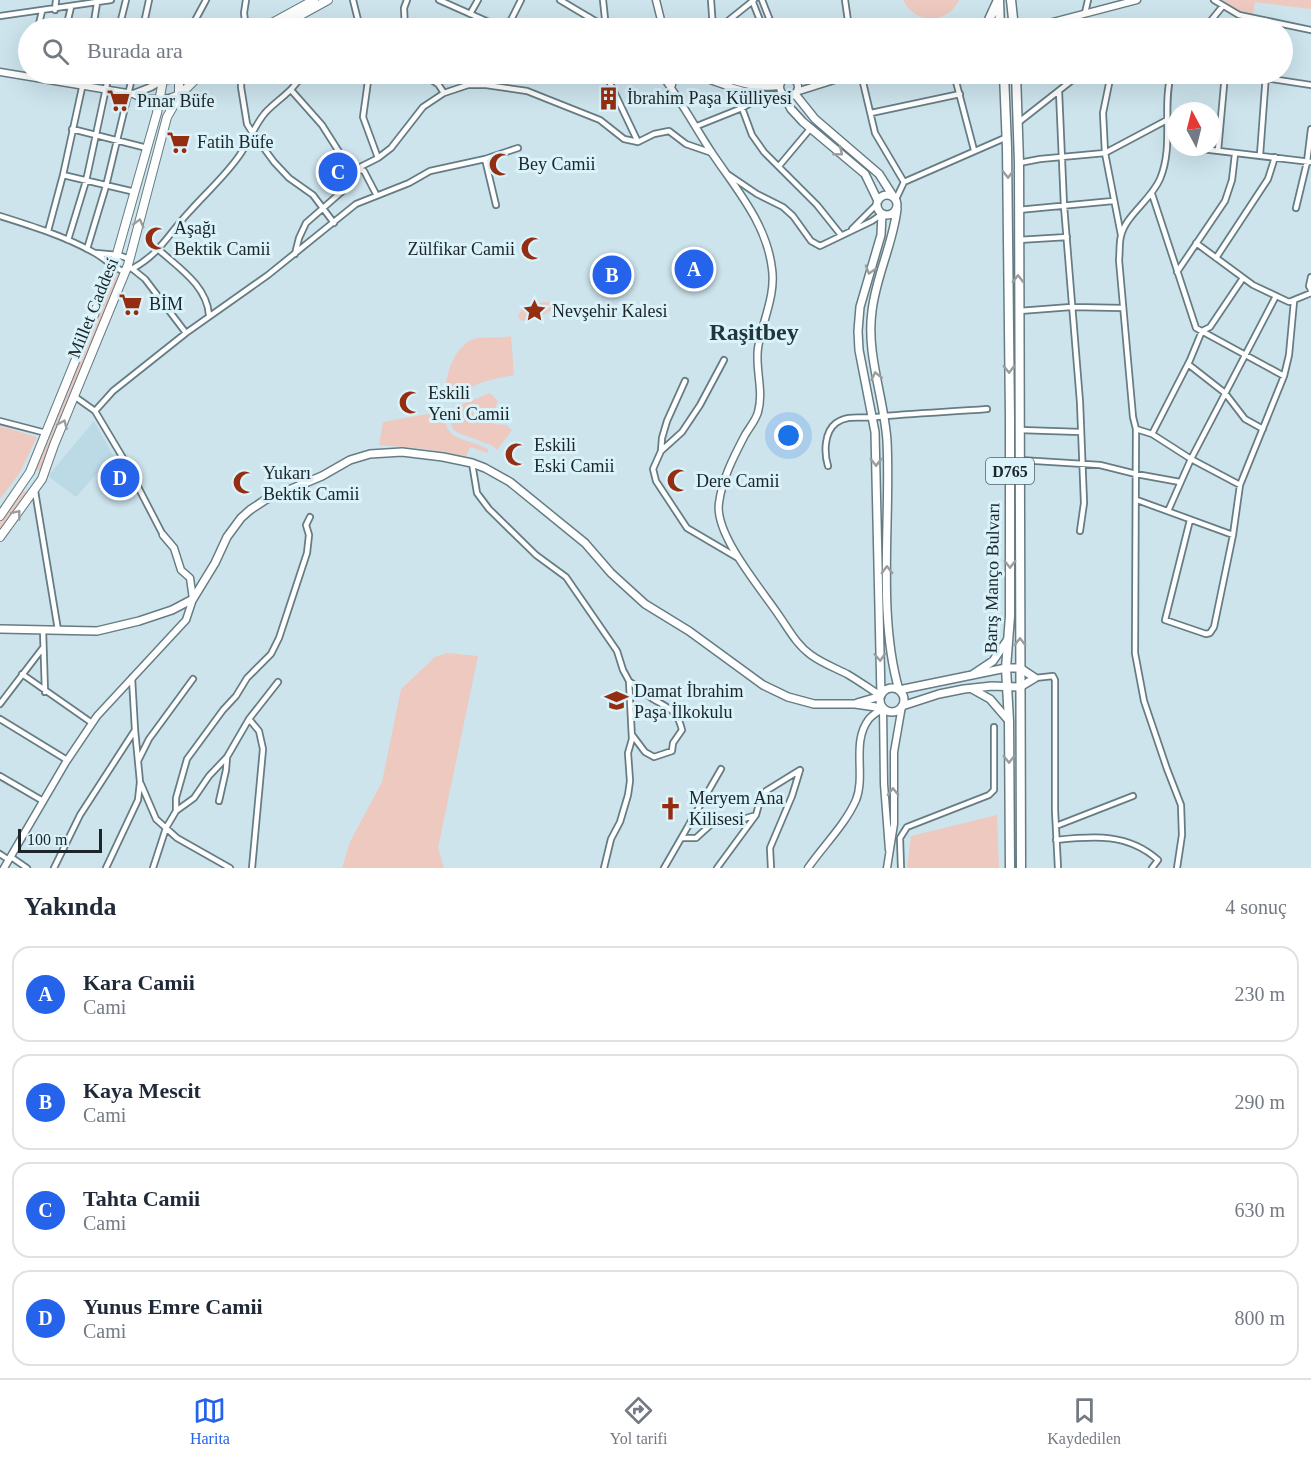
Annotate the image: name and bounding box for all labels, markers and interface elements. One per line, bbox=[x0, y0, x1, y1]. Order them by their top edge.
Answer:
search box bbox=[18, 18, 1293, 84]
icon: search bbox=[39, 35, 72, 68]
text: Burada ara bbox=[87, 38, 183, 63]
building icon: İbrahim Paşa Külliyesi bbox=[596, 85, 622, 111]
supermarket icon: Pınar Büfe bbox=[106, 88, 132, 114]
place label: İbrahim Paşa Külliyesi bbox=[627, 88, 792, 108]
place label: Pınar Büfe bbox=[137, 91, 214, 111]
north arrow bbox=[1167, 102, 1221, 156]
supermarket icon: Fatih Büfe bbox=[166, 129, 192, 155]
place label: Fatih Büfe bbox=[197, 132, 274, 152]
one-way arrow bbox=[832, 144, 843, 155]
pin: C bbox=[318, 150, 358, 195]
mosque icon: Bey Camii bbox=[487, 151, 513, 177]
place label: Bey Camii bbox=[518, 154, 596, 174]
one-way arrow bbox=[1001, 169, 1014, 178]
one-way arrow bbox=[132, 218, 145, 228]
place label: Aşağı Bektik Camii bbox=[174, 218, 271, 259]
mosque icon: Aşağı Bektik Camii bbox=[143, 225, 169, 251]
mosque icon: Zülfikar Camii bbox=[520, 236, 546, 262]
place label: Zülfikar Camii bbox=[408, 239, 515, 259]
pin: A bbox=[674, 246, 714, 292]
pin: B bbox=[592, 252, 632, 298]
street label: Millet Caddesi bbox=[64, 255, 122, 361]
one-way arrow bbox=[865, 264, 877, 275]
one-way arrow bbox=[1012, 274, 1024, 283]
supermarket icon: BİM bbox=[118, 291, 144, 317]
place label: BİM bbox=[149, 294, 183, 314]
place icon: Nevşehir Kalesi bbox=[521, 298, 547, 324]
place label: Nevşehir Kalesi bbox=[552, 301, 667, 321]
district label: Raşitbey bbox=[709, 319, 799, 345]
one-way arrow bbox=[1003, 364, 1015, 373]
one-way arrow bbox=[871, 371, 884, 381]
place label: Eskili Yeni Camii bbox=[428, 383, 510, 424]
mosque icon: Eskili Yeni Camii bbox=[397, 390, 423, 416]
one-way arrow bbox=[56, 420, 68, 431]
your location bbox=[774, 421, 803, 450]
place label: Eskili Eski Camii bbox=[534, 435, 615, 476]
mosque icon: Eskili Eski Camii bbox=[503, 442, 529, 468]
pin: D bbox=[100, 456, 140, 500]
one-way arrow bbox=[870, 458, 882, 467]
road number: D765 bbox=[986, 458, 1034, 484]
place label: Yukarı Bektik Camii bbox=[263, 463, 360, 504]
mosque icon: Dere Camii bbox=[665, 468, 691, 494]
mosque icon: Yukarı Bektik Camii bbox=[232, 470, 258, 496]
place label: Dere Camii bbox=[696, 471, 779, 491]
street label: Barış Manço Bulvarı bbox=[981, 502, 1003, 654]
one-way arrow bbox=[10, 509, 21, 520]
one-way arrow bbox=[1004, 559, 1016, 568]
one-way arrow bbox=[881, 565, 893, 574]
one-way arrow bbox=[1014, 637, 1026, 646]
one-way arrow bbox=[874, 653, 887, 662]
place label: Damat İbrahim Paşa İlkokulu bbox=[634, 681, 743, 722]
school or university icon: Damat İbrahim Paşa İlkokulu bbox=[603, 688, 629, 714]
one-way arrow bbox=[1003, 754, 1015, 763]
one-way arrow bbox=[887, 787, 900, 796]
place label: Meryem Ana Kilisesi bbox=[689, 788, 783, 829]
church icon: Meryem Ana Kilisesi bbox=[658, 795, 684, 821]
scale bar bbox=[18, 826, 102, 854]
text: 100 m bbox=[27, 831, 67, 848]
text: Yakında bbox=[24, 892, 117, 921]
text: 4 sonuç bbox=[1225, 896, 1287, 918]
text: Kara Camii bbox=[83, 970, 195, 995]
text: A bbox=[38, 983, 53, 1005]
text: 230 m bbox=[1234, 983, 1285, 1005]
text: Cami bbox=[83, 996, 126, 1018]
text: Kaya Mescit bbox=[83, 1078, 201, 1103]
text: B bbox=[39, 1091, 52, 1113]
text: 290 m bbox=[1234, 1091, 1285, 1113]
text: Cami bbox=[83, 1104, 126, 1126]
text: Tahta Camii bbox=[83, 1186, 200, 1211]
text: C bbox=[38, 1199, 53, 1221]
text: 630 m bbox=[1234, 1199, 1285, 1221]
text: Cami bbox=[83, 1212, 126, 1234]
text: Yunus Emre Camii bbox=[83, 1294, 263, 1319]
text: D bbox=[38, 1307, 53, 1329]
text: 800 m bbox=[1234, 1307, 1285, 1329]
text: Cami bbox=[83, 1320, 126, 1342]
tab: Harita bbox=[190, 1394, 230, 1448]
tab: Yol tarifi bbox=[610, 1394, 667, 1448]
tab: Kaydedilen bbox=[1047, 1394, 1121, 1448]

